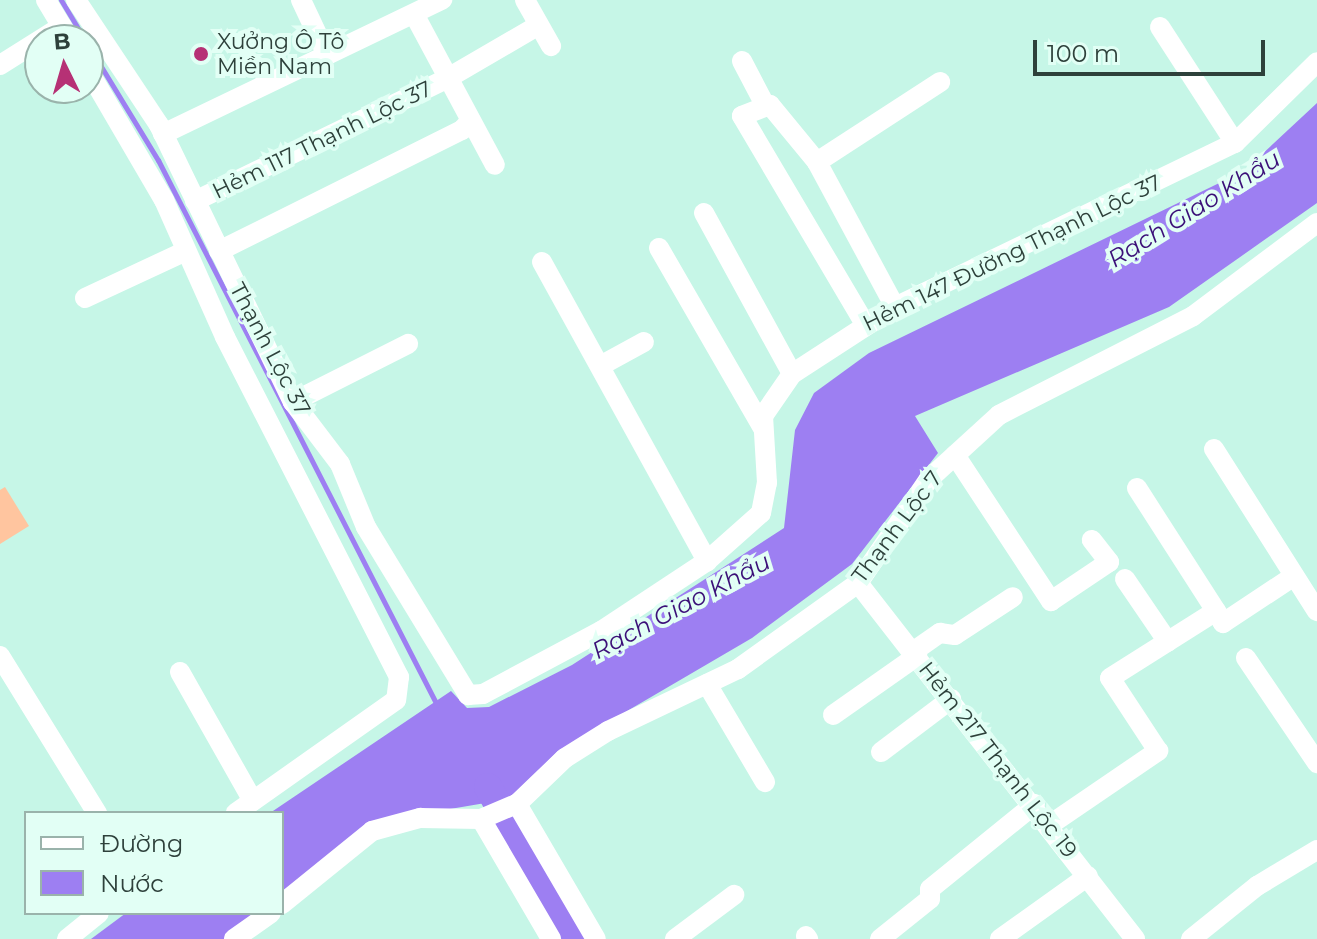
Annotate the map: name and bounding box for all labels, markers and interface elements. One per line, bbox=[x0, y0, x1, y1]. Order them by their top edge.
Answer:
north arrow bbox=[24, 24, 104, 104]
scale bar bbox=[1037, 24, 1269, 74]
text: B bbox=[52, 27, 72, 56]
place label: Xưởng Ô Tô Miền Nam bbox=[217, 28, 344, 80]
text: 100 m bbox=[1047, 39, 1119, 68]
marker: Xưởng Ô Tô Miền Nam bbox=[192, 45, 210, 63]
street label: Hẻm 117 Thạnh Lộc 37 bbox=[208, 75, 436, 205]
water label: Rạch Giao Khẩu bbox=[1103, 144, 1285, 274]
street label: Hẻm 147 Đường Thạnh Lộc 37 bbox=[859, 169, 1165, 337]
street label: Thạnh Lộc 37 bbox=[224, 278, 316, 420]
street label: Thạnh Lộc 7 bbox=[846, 466, 948, 588]
water label: Rạch Giao Khẩu bbox=[587, 547, 775, 665]
street label: Hẻm 217 Thạnh Lộc 19 bbox=[913, 657, 1083, 863]
legend bbox=[24, 811, 284, 915]
text: Đường bbox=[100, 829, 183, 858]
text: Nước bbox=[100, 869, 164, 898]

